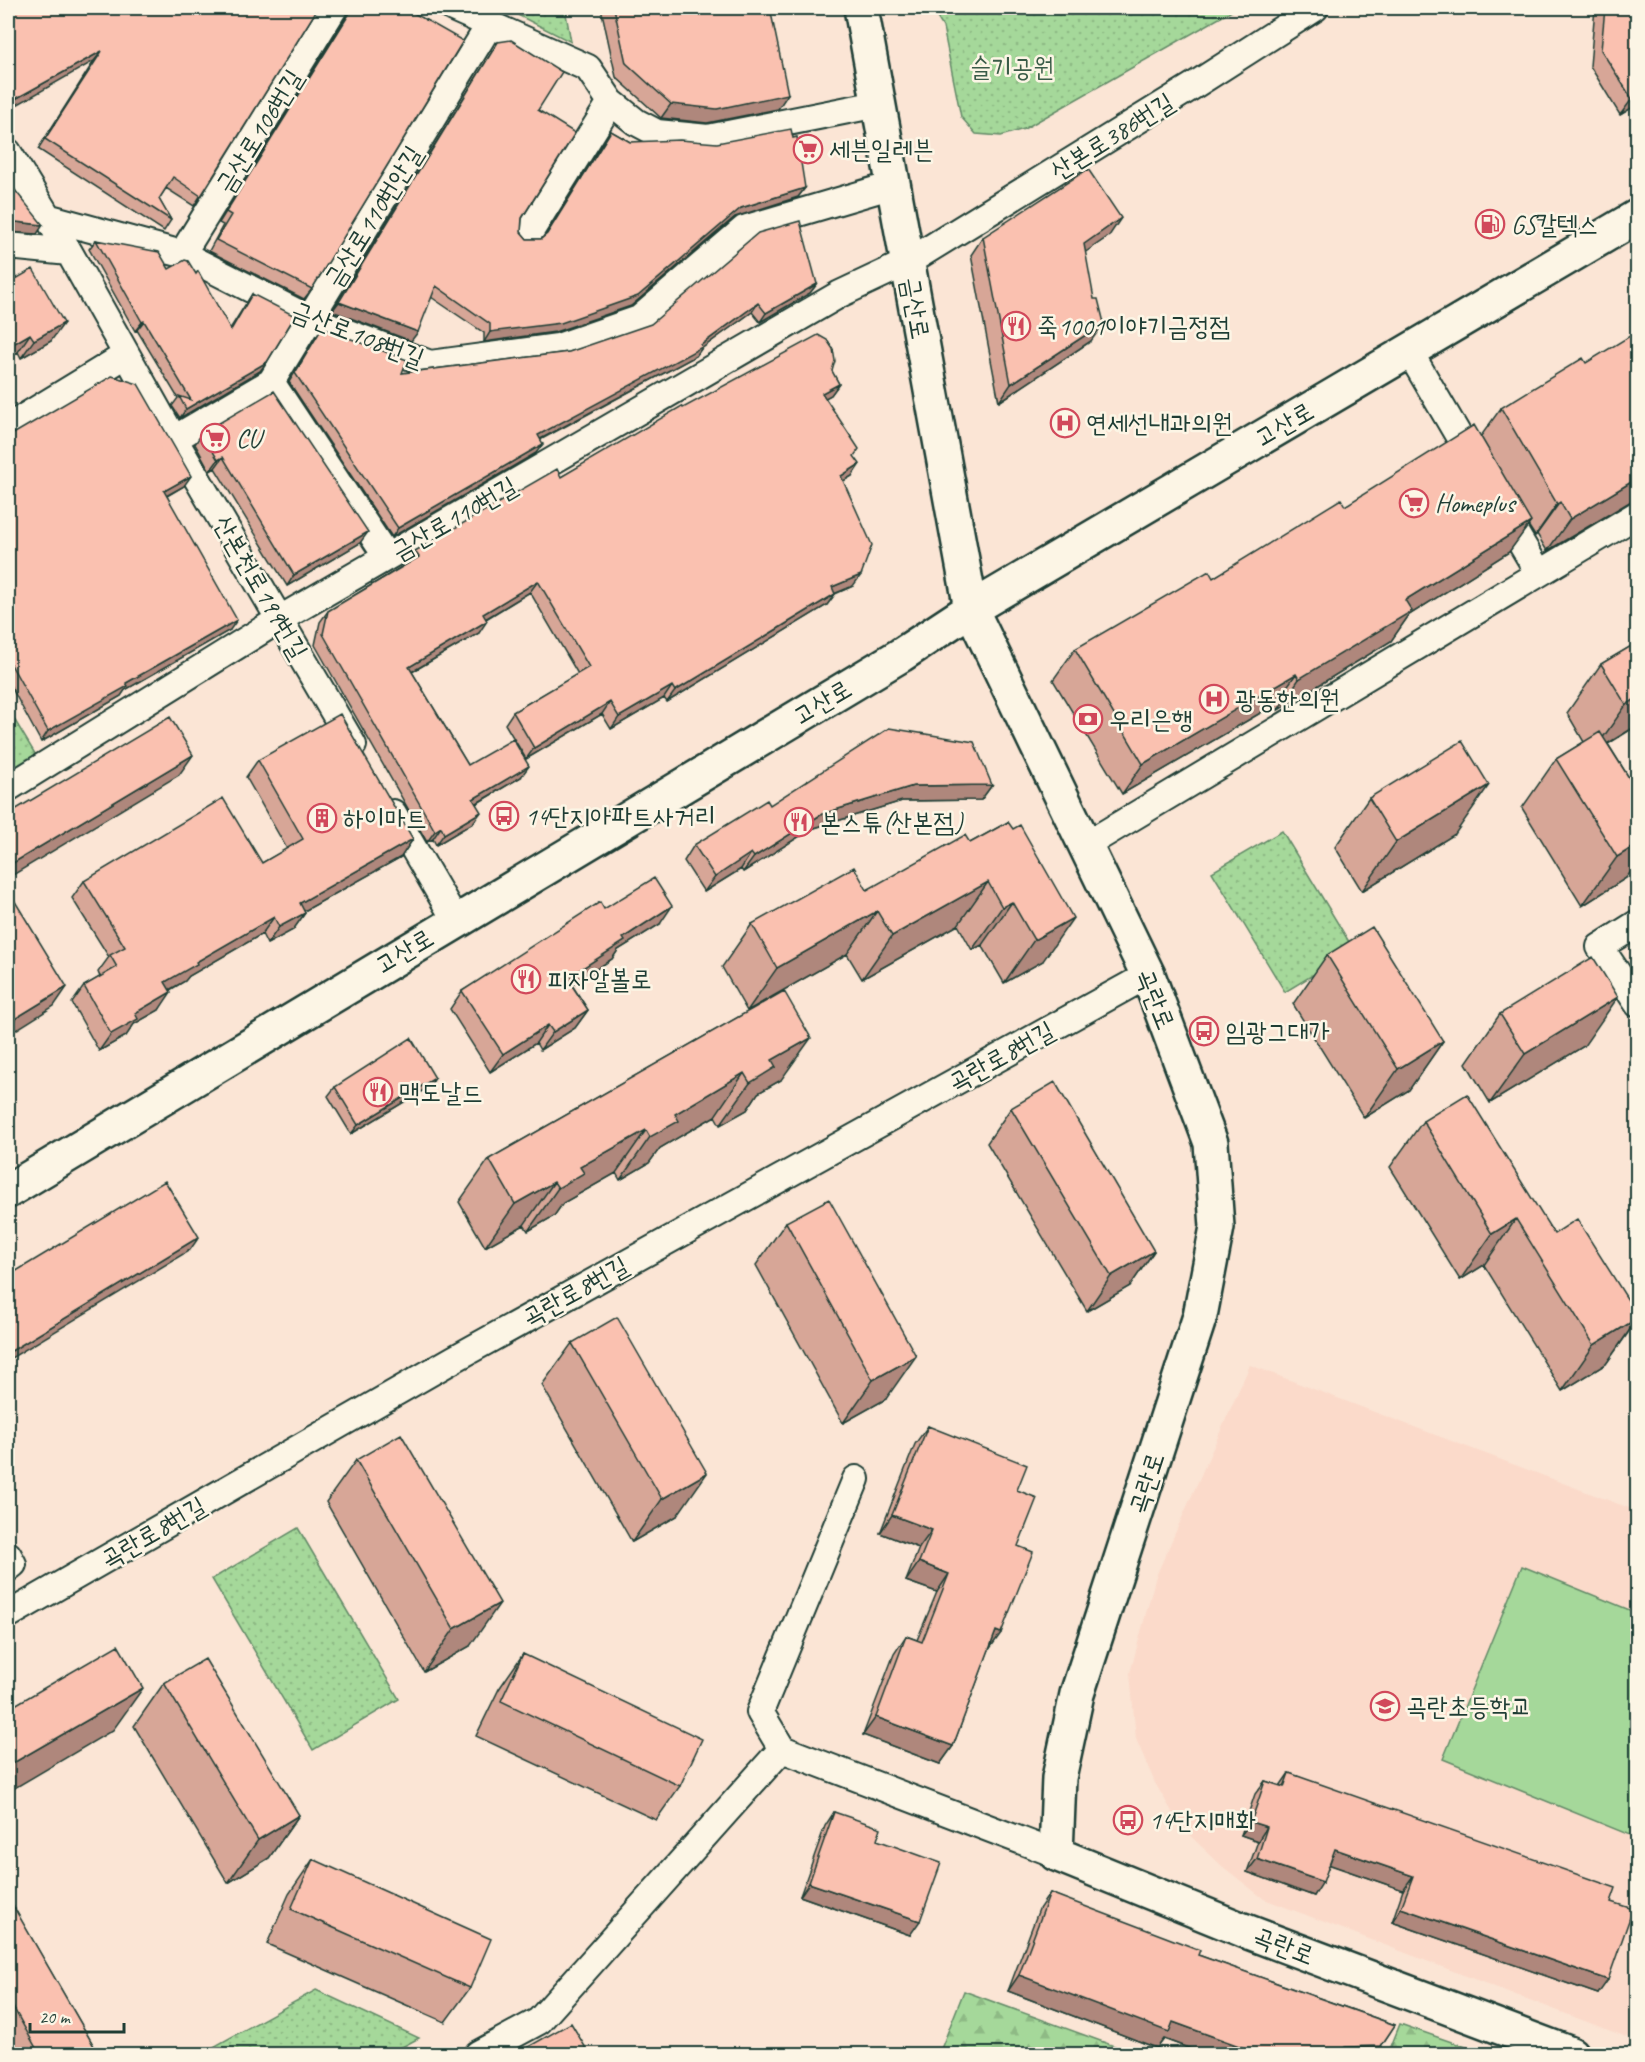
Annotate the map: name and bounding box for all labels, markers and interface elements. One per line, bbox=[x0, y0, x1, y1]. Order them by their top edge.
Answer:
park label: 슬기공원 bbox=[970, 51, 1054, 84]
street label: 금산로106번길 bbox=[208, 63, 310, 199]
street label: 산본로386번길 bbox=[1044, 85, 1180, 187]
supermarket icon: 세븐일레븐 bbox=[792, 133, 824, 165]
place label: 세븐일레븐 bbox=[829, 133, 934, 166]
street label: 금산로110번안길 bbox=[317, 139, 430, 293]
fuel station icon: GS칼텍스 bbox=[1474, 208, 1506, 240]
place label: GS칼텍스 bbox=[1511, 208, 1599, 241]
street label: 금산로 bbox=[894, 274, 937, 342]
street label: 금산로108번길 bbox=[287, 294, 429, 375]
restaurant icon: 죽1001이야기금정점 bbox=[1000, 310, 1032, 342]
place label: 죽1001이야기금정점 bbox=[1037, 310, 1230, 343]
street label: 고산로 bbox=[1249, 394, 1320, 454]
hospital icon: 연세선내과의원 bbox=[1049, 407, 1081, 439]
place label: 연세선내과의원 bbox=[1086, 407, 1232, 440]
supermarket icon: CU bbox=[199, 422, 231, 454]
place label: CU bbox=[236, 422, 265, 455]
street label: 금산로110번길 bbox=[386, 469, 523, 568]
supermarket icon: Homeplus bbox=[1398, 487, 1430, 519]
place label: Homeplus bbox=[1435, 487, 1517, 520]
street label: 산본천로199번길 bbox=[206, 509, 315, 665]
street label: 고산로 bbox=[787, 672, 858, 733]
hospital icon: 광동한의원 bbox=[1198, 683, 1230, 715]
place label: 광동한의원 bbox=[1235, 683, 1340, 716]
bank icon: 우리은행 bbox=[1072, 703, 1104, 735]
place label: 우리은행 bbox=[1109, 703, 1193, 736]
bus stop icon: 14단지아파트사거리 bbox=[488, 800, 520, 832]
place label: 14단지아파트사거리 bbox=[525, 800, 716, 833]
building icon: 하이마트 bbox=[306, 802, 338, 834]
place label: 하이마트 bbox=[343, 802, 427, 835]
restaurant icon: 본스튜(산본점) bbox=[783, 806, 815, 838]
place label: 본스튜(산본점) bbox=[820, 806, 964, 839]
street label: 고산로 bbox=[369, 921, 440, 982]
restaurant icon: 피자알볼로 bbox=[510, 963, 542, 995]
place label: 피자알볼로 bbox=[547, 963, 652, 996]
street label: 곡란로 bbox=[1128, 964, 1183, 1034]
street label: 곡란로8번길 bbox=[942, 1014, 1060, 1099]
bus stop icon: 임광그대가 bbox=[1188, 1015, 1220, 1047]
place label: 임광그대가 bbox=[1225, 1015, 1330, 1048]
restaurant icon: 맥도날드 bbox=[362, 1076, 394, 1108]
place label: 맥도날드 bbox=[399, 1076, 483, 1109]
street label: 곡란로8번길 bbox=[516, 1249, 634, 1334]
street label: 곡란로 bbox=[1121, 1448, 1172, 1518]
street label: 곡란로8번길 bbox=[95, 1489, 212, 1576]
school or university icon: 곡란초등학교 bbox=[1369, 1690, 1401, 1722]
place label: 곡란초등학교 bbox=[1406, 1690, 1532, 1723]
bus stop icon: 14단지매화 bbox=[1112, 1804, 1144, 1836]
place label: 14단지매화 bbox=[1149, 1804, 1256, 1837]
street label: 곡란로 bbox=[1249, 1919, 1319, 1972]
scale bar bbox=[30, 1996, 124, 2034]
text: 20 m bbox=[39, 2006, 72, 2028]

